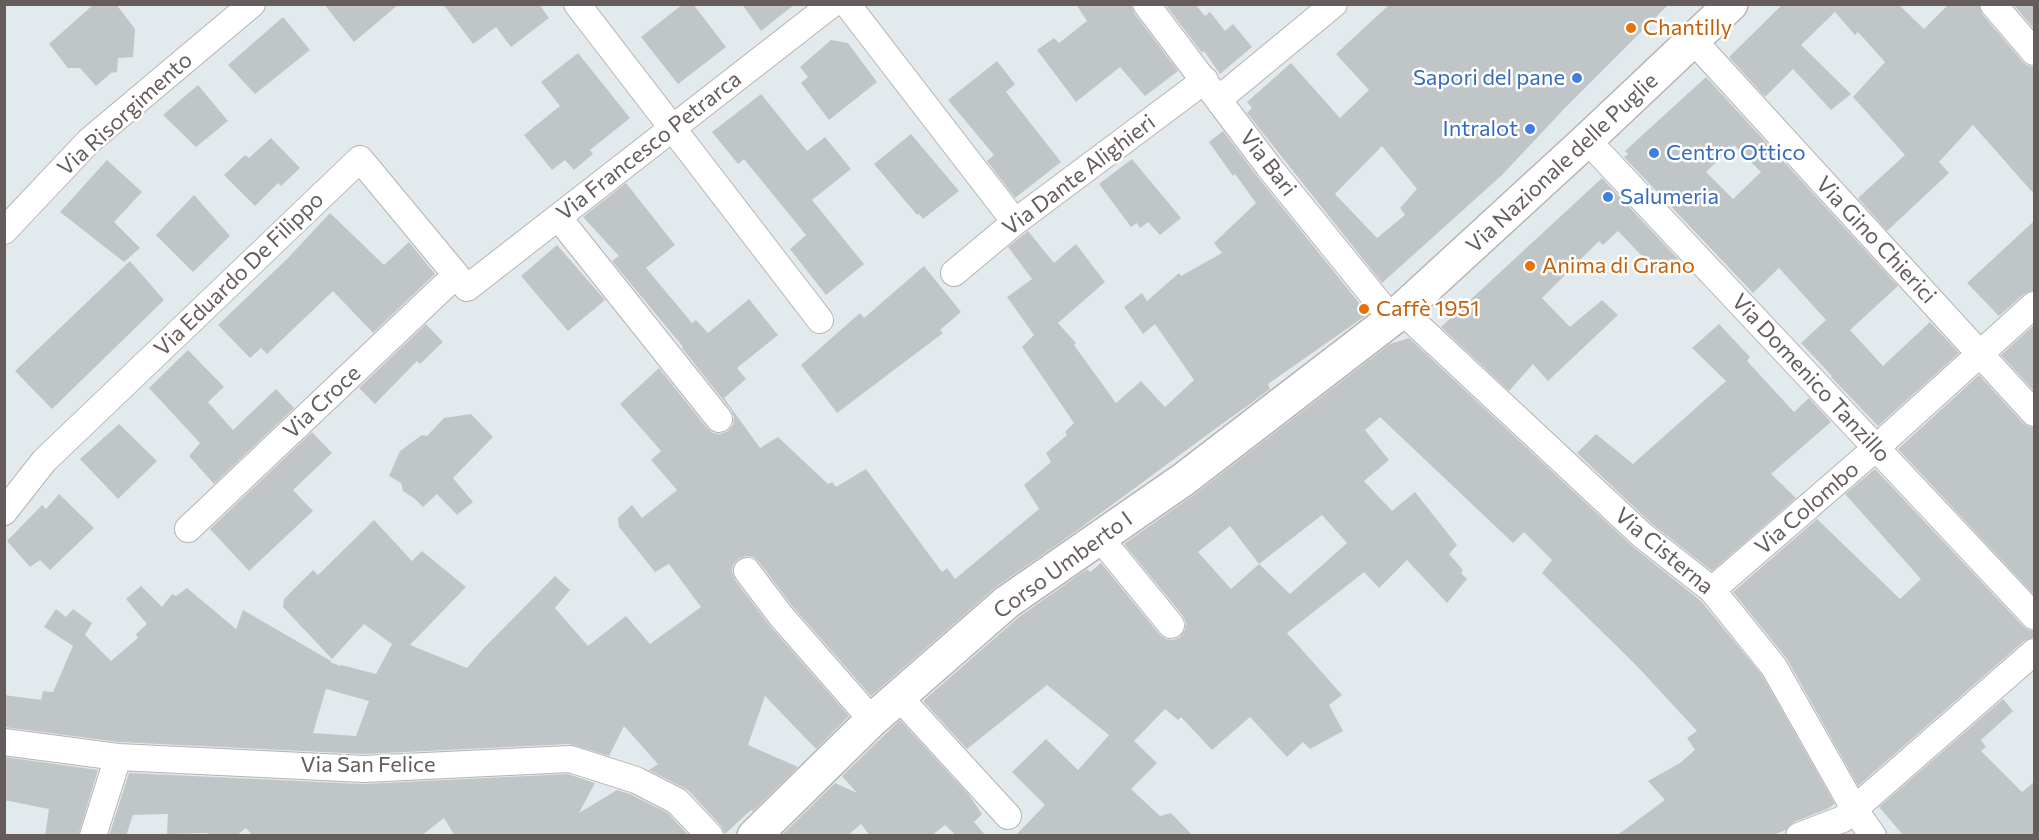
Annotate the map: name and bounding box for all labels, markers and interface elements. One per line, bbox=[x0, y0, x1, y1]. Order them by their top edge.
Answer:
place label: Chantilly bbox=[1643, 15, 1732, 41]
marker: Chantilly bbox=[1624, 21, 1638, 35]
street label: Via Risorgimento bbox=[52, 47, 198, 181]
place label: Sapori del pane bbox=[1413, 65, 1565, 91]
street label: Via Francesco Petrarca bbox=[551, 66, 747, 226]
street label: Via Nazionale delle Puglie bbox=[1461, 67, 1663, 259]
marker: Sapori del pane bbox=[1570, 71, 1584, 85]
street label: Via Dante Alighieri bbox=[998, 109, 1160, 241]
place label: Intralot bbox=[1443, 116, 1518, 142]
marker: Intralot bbox=[1523, 122, 1537, 136]
street label: Via Bari bbox=[1234, 125, 1302, 201]
place label: Centro Ottico bbox=[1666, 140, 1806, 166]
marker: Centro Ottico bbox=[1647, 146, 1661, 160]
street label: Via Gino Chierici bbox=[1810, 171, 1942, 309]
place label: Salumeria bbox=[1620, 184, 1719, 210]
street label: Via Eduardo De Filippo bbox=[149, 186, 329, 362]
marker: Salumeria bbox=[1601, 190, 1615, 204]
place label: Anima di Grano bbox=[1542, 253, 1695, 279]
marker: Anima di Grano bbox=[1523, 259, 1537, 273]
street label: Via Domenico Tanzillo bbox=[1726, 288, 1896, 468]
place label: Caffè 1951 bbox=[1376, 296, 1480, 322]
marker: Caffè 1951 bbox=[1357, 302, 1371, 316]
street label: Via Croce bbox=[278, 360, 366, 444]
street label: Via Colombo bbox=[1750, 456, 1864, 560]
street label: Via Cisterna bbox=[1609, 502, 1719, 600]
street label: Corso Umberto I bbox=[988, 506, 1138, 624]
street label: Via San Felice bbox=[300, 752, 436, 778]

